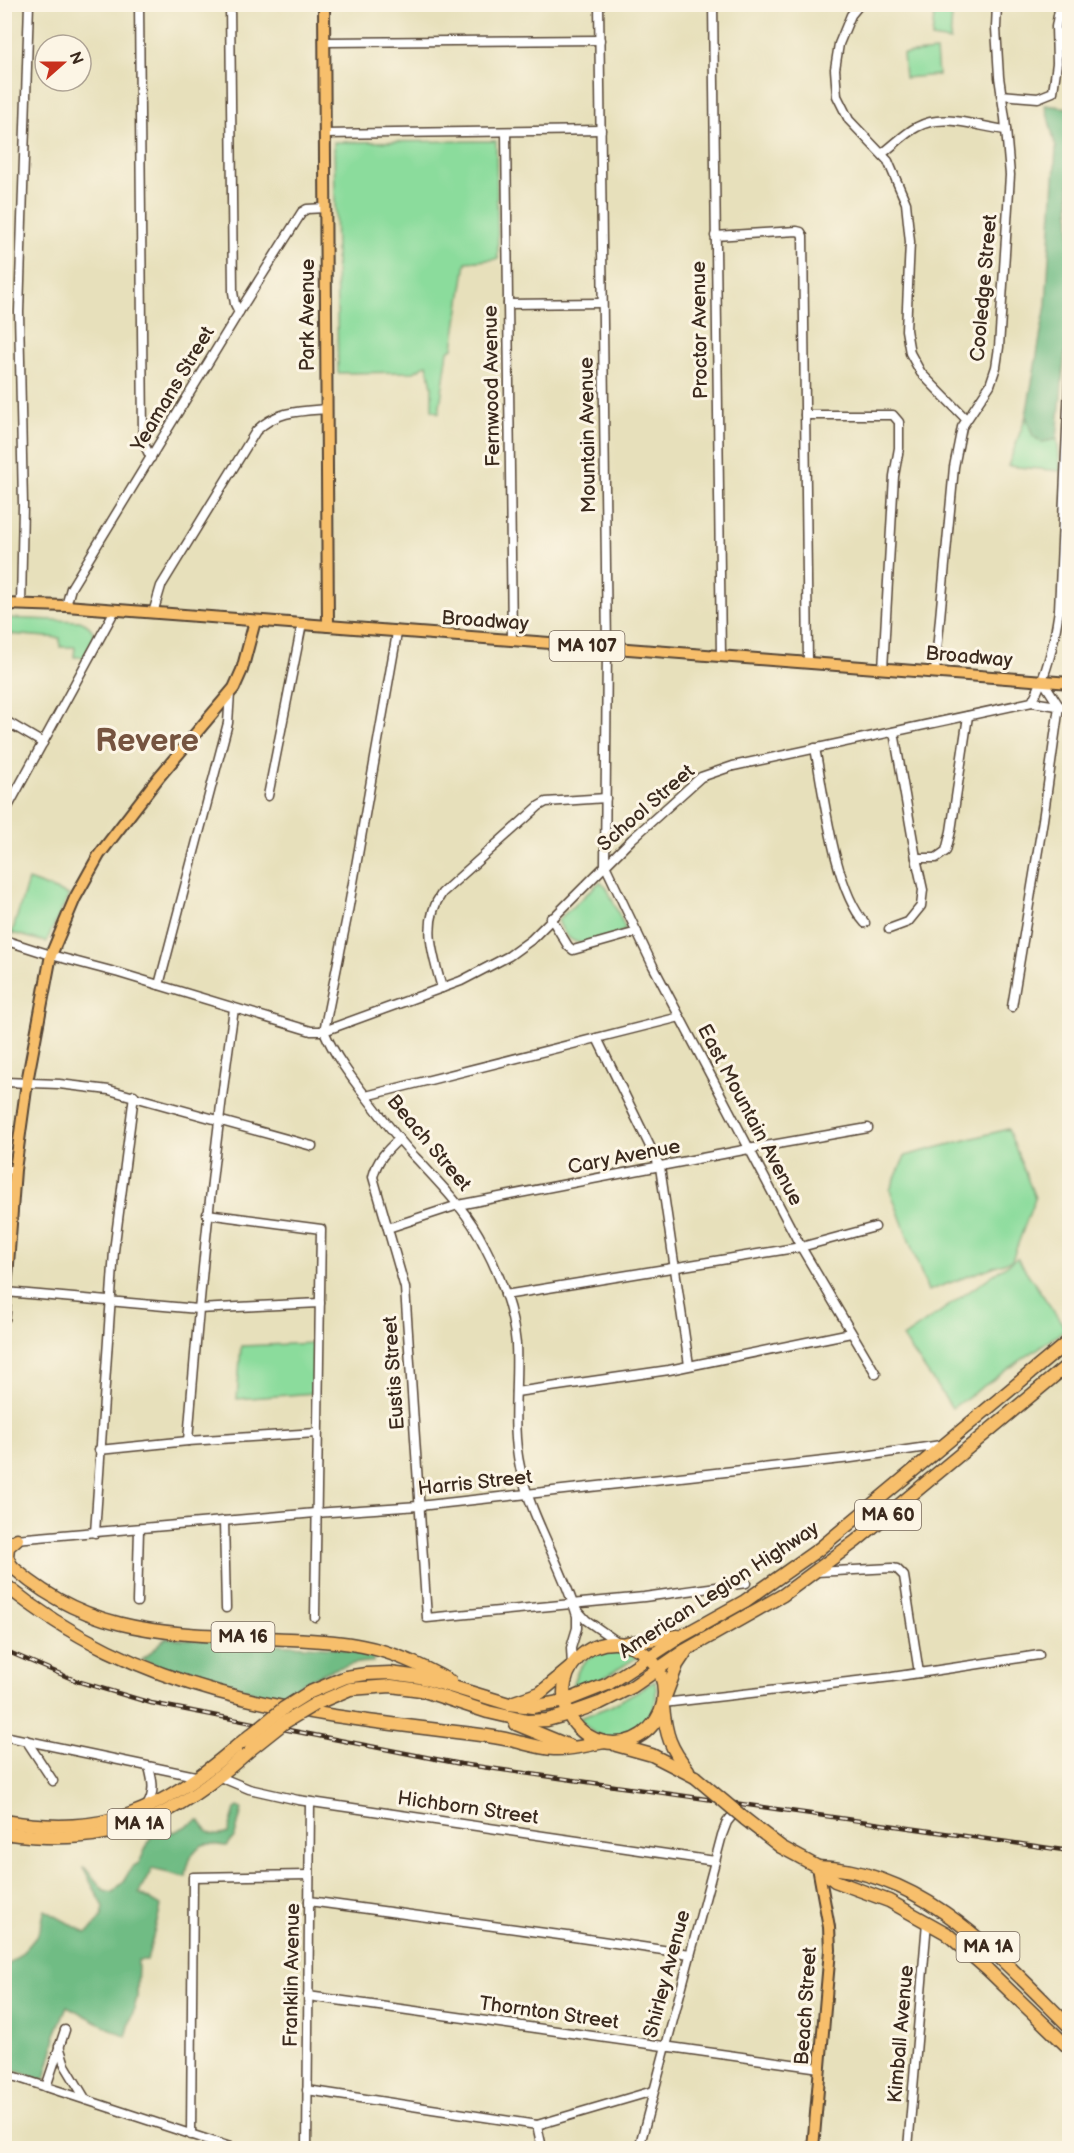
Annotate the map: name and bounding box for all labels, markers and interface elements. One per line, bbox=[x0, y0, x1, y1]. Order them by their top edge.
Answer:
north arrow bbox=[33, 33, 93, 93]
text: N bbox=[65, 49, 87, 67]
street label: Cooledge Street bbox=[966, 213, 1002, 363]
street label: Park Avenue bbox=[296, 259, 320, 371]
street label: Proctor Avenue bbox=[687, 261, 713, 399]
street label: Fernwood Avenue bbox=[479, 305, 505, 467]
street label: Yeamans Street bbox=[126, 322, 220, 457]
street label: Mountain Avenue bbox=[575, 357, 601, 513]
street label: Broadway bbox=[441, 606, 529, 636]
road number: MA 107 bbox=[550, 631, 624, 661]
street label: Broadway bbox=[924, 641, 1014, 673]
district label: Revere bbox=[95, 722, 199, 761]
street label: School Street bbox=[593, 759, 699, 857]
street label: East Mountain Avenue bbox=[692, 1020, 808, 1210]
street label: Beach Street bbox=[382, 1090, 476, 1196]
street label: Cary Avenue bbox=[566, 1134, 682, 1180]
street label: Eustis Street bbox=[378, 1315, 410, 1431]
street label: Harris Street bbox=[417, 1465, 533, 1501]
road number: MA 60 bbox=[855, 1500, 921, 1530]
street label: American Legion Highway bbox=[615, 1516, 823, 1664]
road number: MA 16 bbox=[212, 1622, 274, 1652]
street label: Hichborn Street bbox=[396, 1786, 540, 1830]
road number: MA 1A bbox=[108, 1809, 170, 1839]
street label: Franklin Avenue bbox=[279, 1903, 305, 2047]
street label: Shirley Avenue bbox=[638, 1907, 696, 2041]
road number: MA 1A bbox=[956, 1932, 1020, 1962]
street label: Beach Street bbox=[790, 1946, 822, 2066]
street label: Kimball Avenue bbox=[883, 1964, 919, 2104]
street label: Thornton Street bbox=[478, 1991, 620, 2035]

